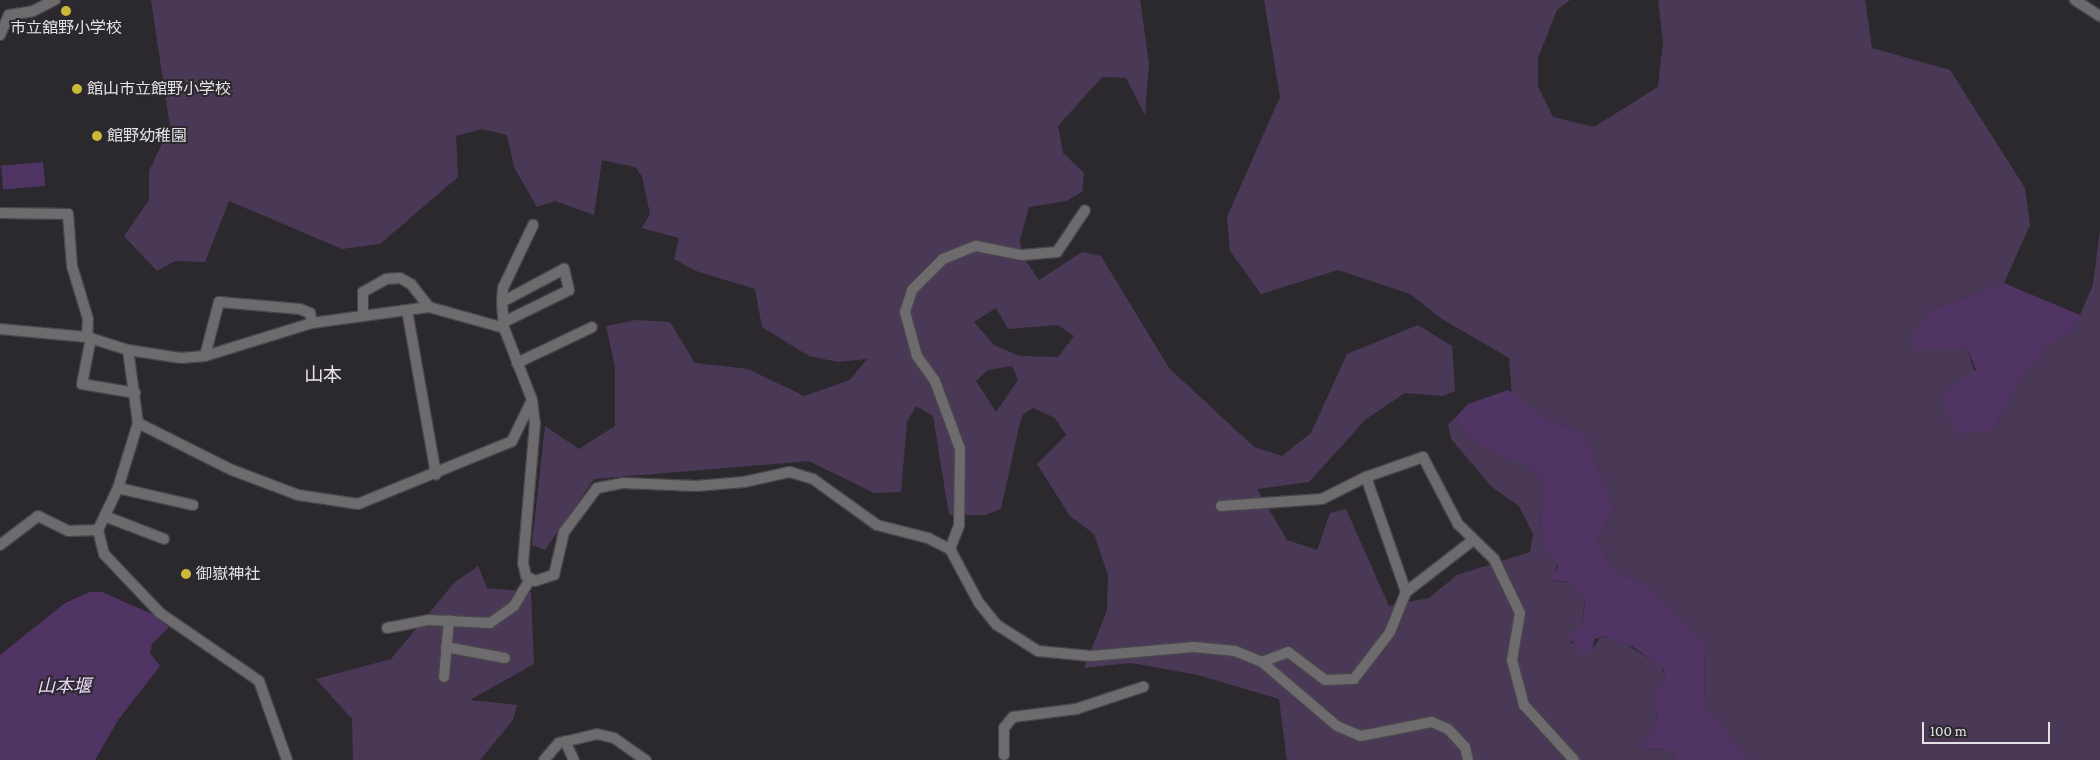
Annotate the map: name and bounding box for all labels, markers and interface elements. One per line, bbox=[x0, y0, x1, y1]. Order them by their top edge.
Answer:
marker: 市立舘野小学校 bbox=[60, 5, 72, 17]
place label: 市立舘野小学校 bbox=[10, 18, 122, 38]
place label: 館山市立館野小学校 bbox=[87, 79, 231, 99]
marker: 館山市立館野小学校 bbox=[71, 83, 83, 95]
place label: 館野幼稚園 bbox=[107, 126, 187, 146]
marker: 館野幼稚園 bbox=[91, 130, 103, 142]
district label: 山本 bbox=[304, 364, 342, 386]
place label: 御嶽神社 bbox=[196, 564, 260, 584]
marker: 御嶽神社 bbox=[180, 568, 192, 580]
water label: 山本堰 bbox=[37, 675, 91, 697]
scale bar bbox=[1925, 712, 2052, 744]
text: 100 m bbox=[1930, 723, 1967, 739]

